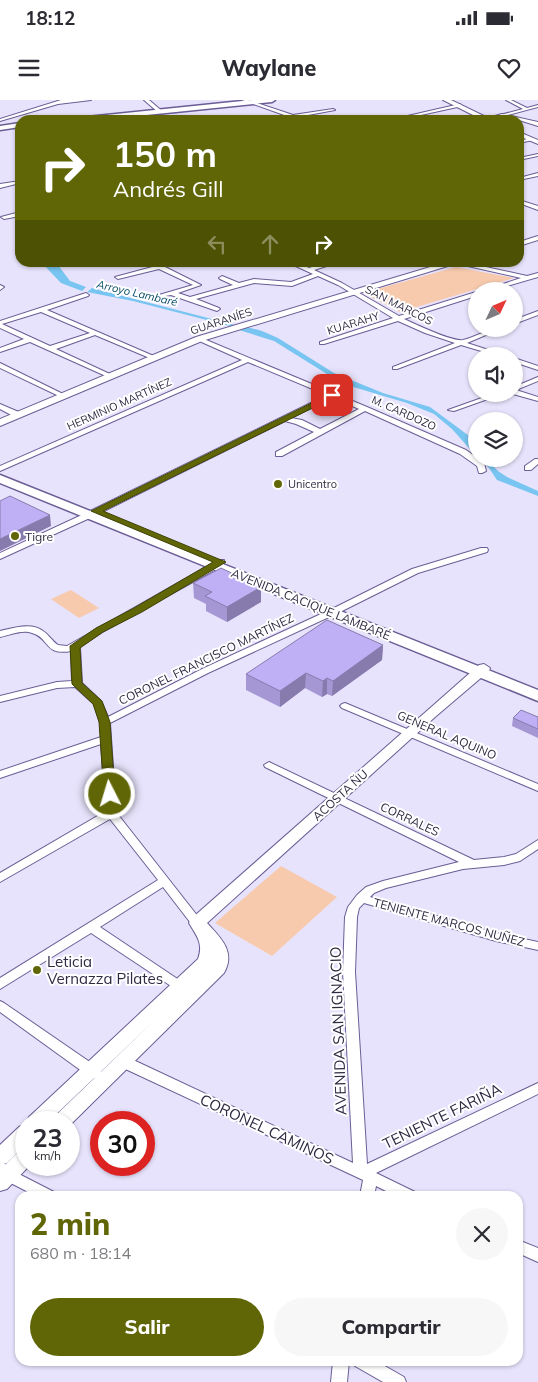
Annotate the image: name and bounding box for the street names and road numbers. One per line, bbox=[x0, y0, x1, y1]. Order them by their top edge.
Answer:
street label: SAN MARCOS bbox=[363, 282, 435, 328]
street label: GUARANÍES bbox=[188, 304, 254, 338]
street label: KUARAHY bbox=[325, 308, 381, 338]
street label: HERMINIO MARTÍNEZ bbox=[65, 374, 174, 433]
street label: M. CARDOZO bbox=[370, 393, 438, 433]
street label: AVENIDA CACIQUE LAMBARÉ bbox=[229, 565, 393, 643]
street label: CORONEL FRANCISCO MARTÍNEZ bbox=[116, 610, 296, 708]
street label: GENERAL AQUINO bbox=[395, 707, 499, 763]
street label: ACOSTA ÑU bbox=[309, 766, 371, 824]
street label: CORRALES bbox=[378, 799, 442, 839]
street label: TENIENTE MARCOS NUÑEZ bbox=[372, 895, 526, 949]
street label: AVENIDA SAN IGNACIO bbox=[326, 946, 350, 1116]
street label: TENIENTE FARIÑA bbox=[379, 1079, 505, 1153]
street label: CORONEL CAMINOS bbox=[197, 1090, 337, 1168]

